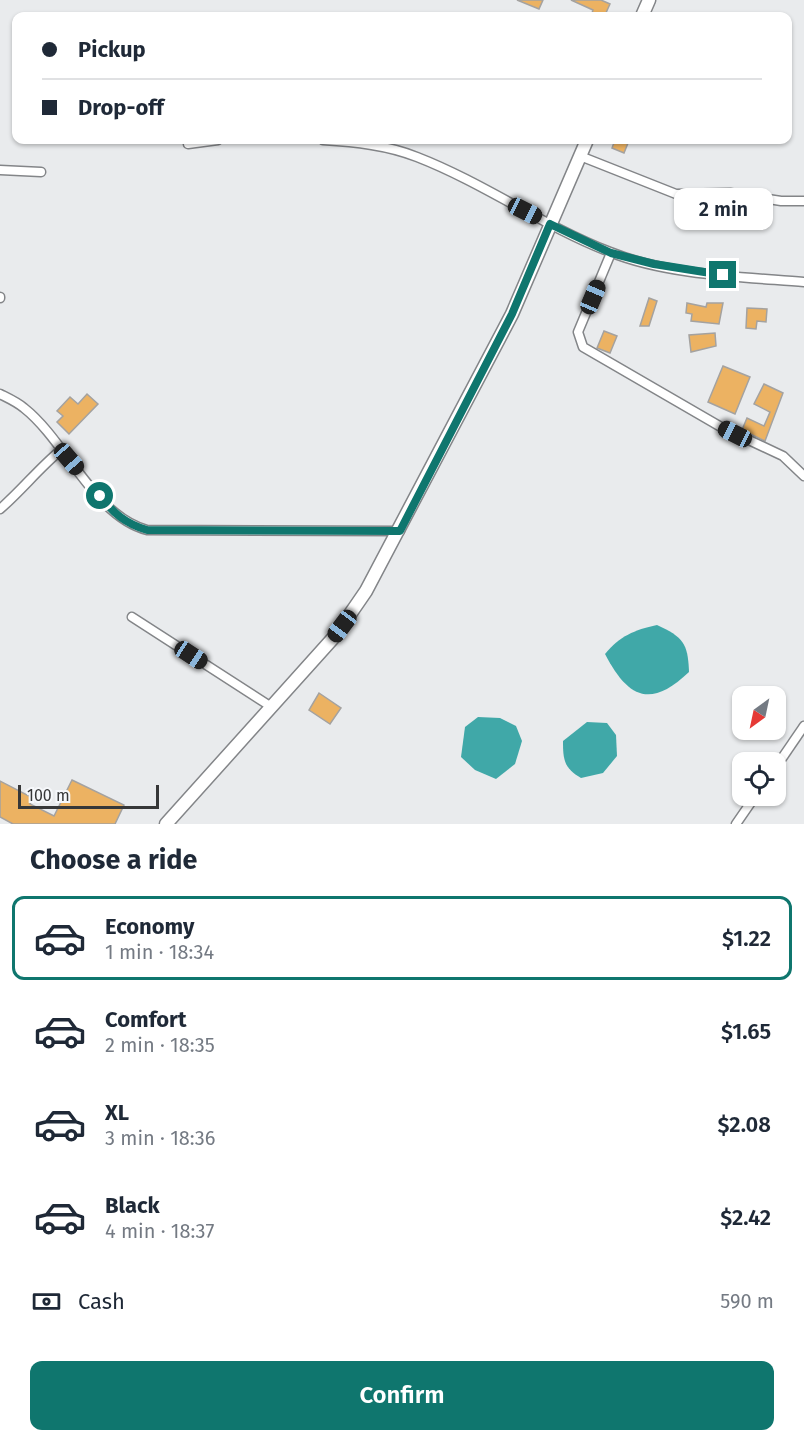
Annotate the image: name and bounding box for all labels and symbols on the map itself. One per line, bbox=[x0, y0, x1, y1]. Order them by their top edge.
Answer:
callout: 2 min bbox=[674, 188, 772, 230]
car bbox=[505, 195, 545, 227]
route end bbox=[709, 261, 736, 288]
car bbox=[578, 277, 608, 317]
car bbox=[715, 418, 755, 450]
car bbox=[50, 440, 88, 478]
route start bbox=[86, 482, 113, 509]
car bbox=[324, 606, 360, 646]
car bbox=[171, 638, 211, 672]
north arrow bbox=[732, 686, 786, 740]
scale bar bbox=[18, 782, 159, 810]

